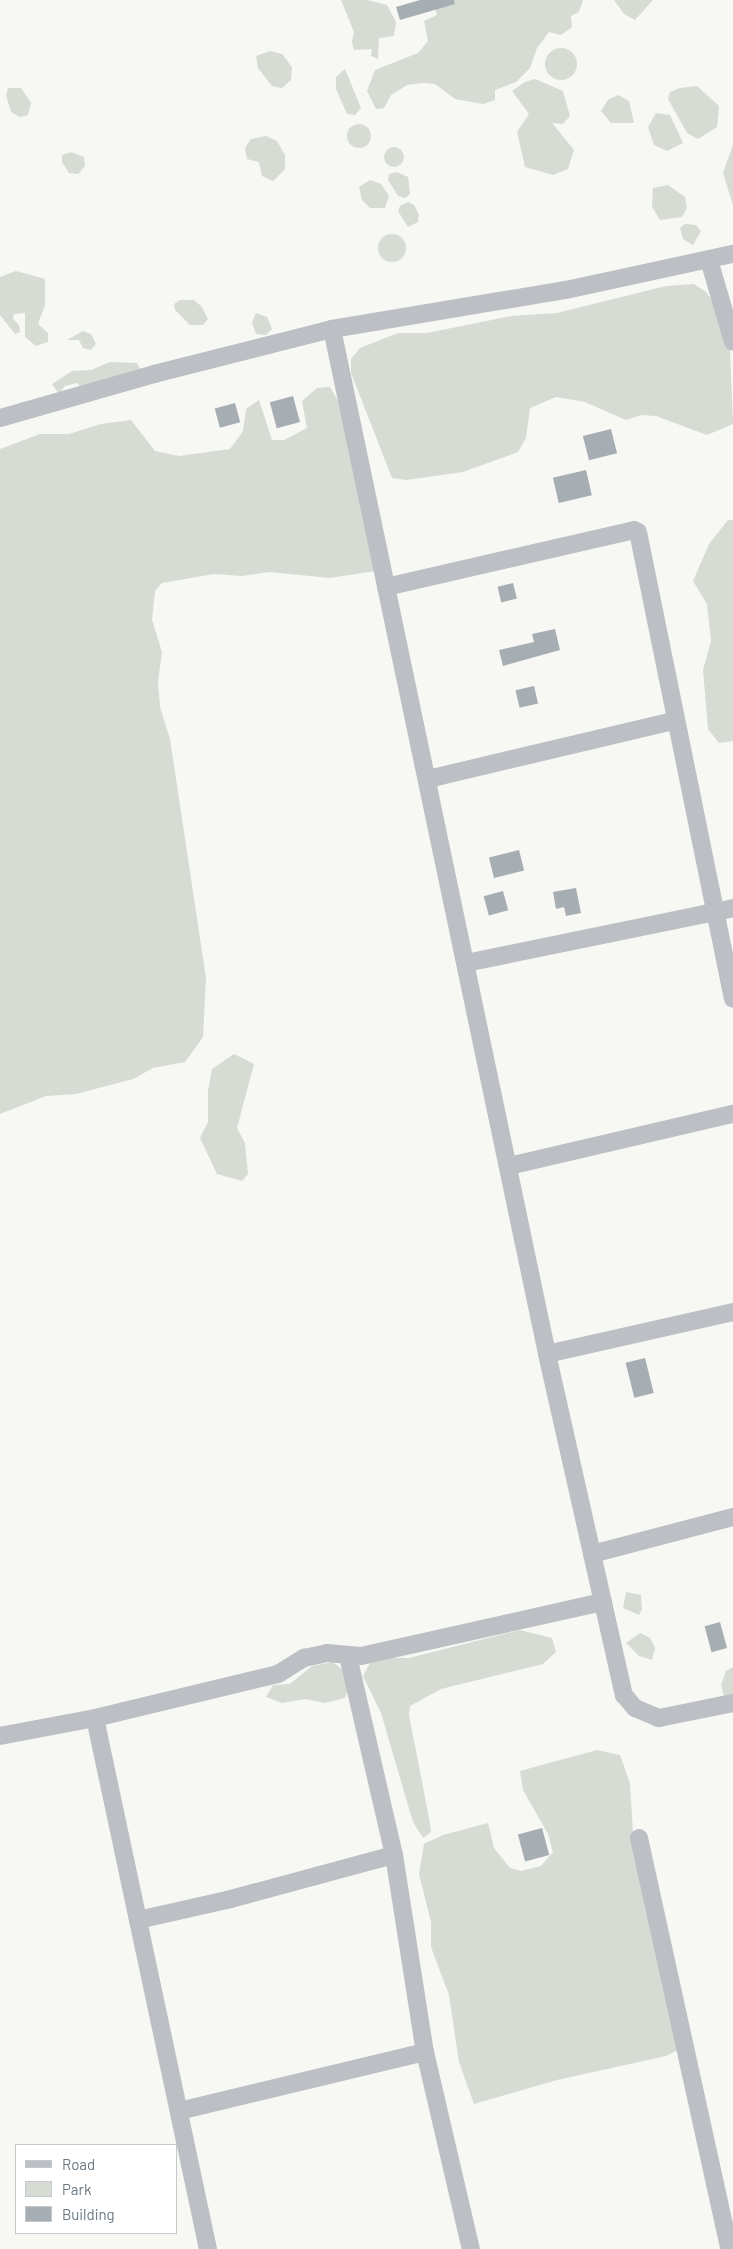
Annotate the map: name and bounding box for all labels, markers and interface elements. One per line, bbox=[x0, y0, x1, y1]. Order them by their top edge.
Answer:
legend bbox=[15, 2144, 178, 2234]
text: Road bbox=[62, 2155, 95, 2173]
text: Park bbox=[62, 2180, 91, 2198]
text: Building bbox=[62, 2205, 115, 2223]

